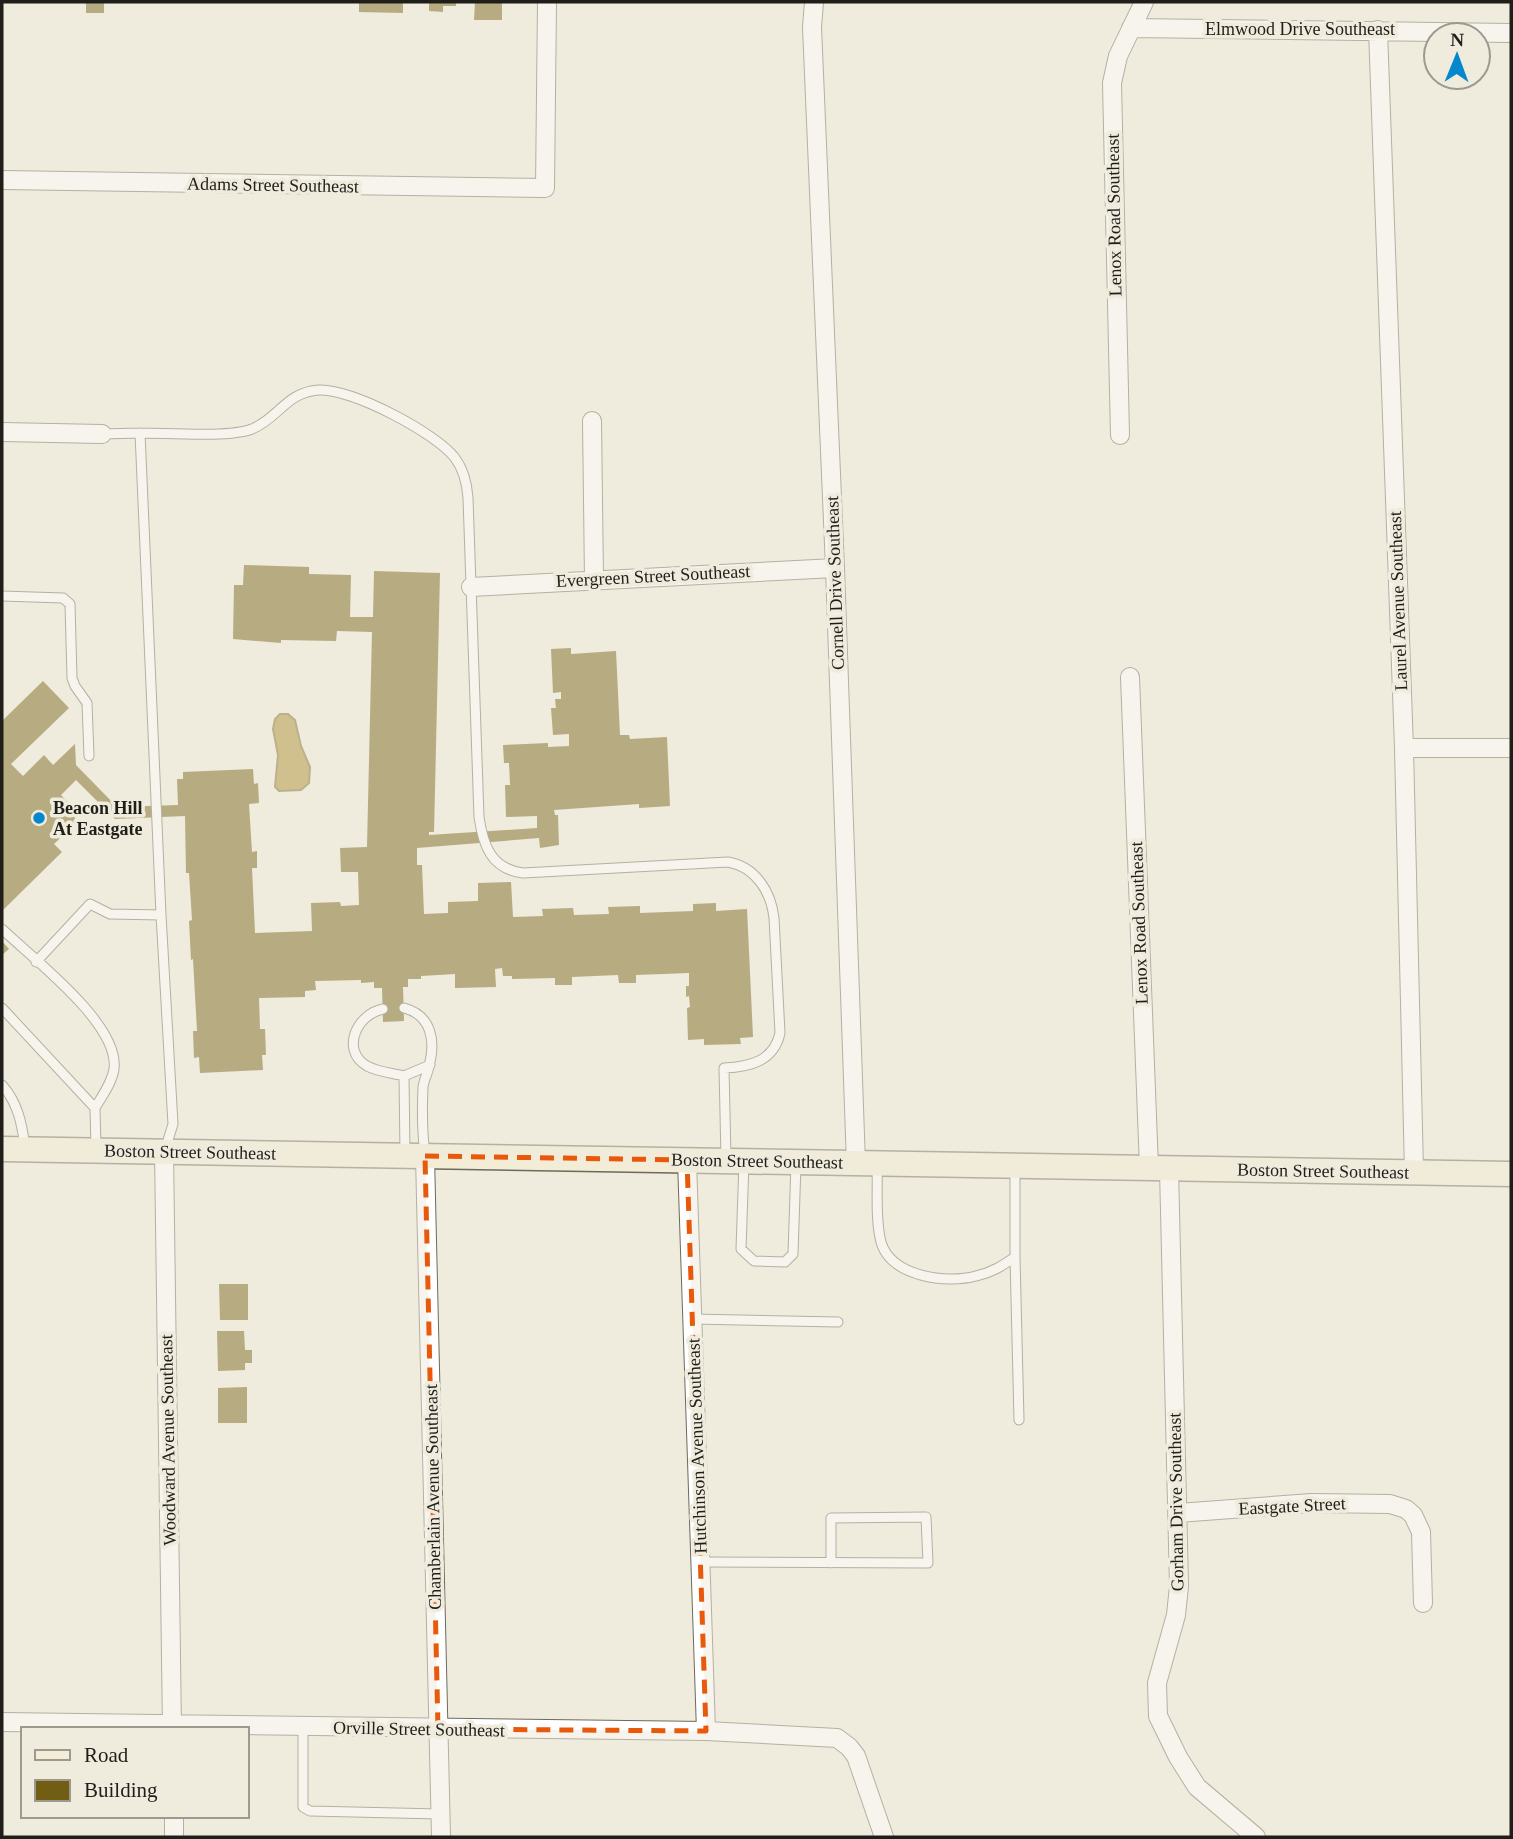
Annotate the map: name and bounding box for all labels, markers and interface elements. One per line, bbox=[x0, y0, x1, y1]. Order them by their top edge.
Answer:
street label: Elmwood Drive Southeast bbox=[1205, 19, 1395, 39]
north arrow bbox=[1422, 21, 1492, 91]
text: N bbox=[1450, 29, 1465, 50]
street label: Lenox Road Southeast bbox=[1103, 133, 1125, 297]
street label: Adams Street Southeast bbox=[187, 174, 359, 196]
street label: Cornell Drive Southeast bbox=[822, 496, 848, 670]
street label: Laurel Avenue Southeast bbox=[1385, 511, 1411, 691]
street label: Evergreen Street Southeast bbox=[555, 561, 751, 591]
place label: Beacon Hill At Eastgate bbox=[53, 798, 143, 839]
marker: Beacon Hill At Eastgate bbox=[31, 810, 47, 826]
street label: Lenox Road Southeast bbox=[1126, 841, 1152, 1005]
street label: Boston Street Southeast bbox=[104, 1141, 276, 1163]
street label: Boston Street Southeast bbox=[671, 1150, 843, 1172]
street label: Boston Street Southeast bbox=[1237, 1160, 1409, 1182]
street label: Woodward Avenue Southeast bbox=[156, 1334, 180, 1546]
street label: Hutchinson Avenue Southeast bbox=[683, 1338, 711, 1554]
street label: Chamberlain Avenue Southeast bbox=[421, 1384, 445, 1610]
street label: Gorham Drive Southeast bbox=[1164, 1412, 1188, 1592]
street label: Eastgate Street bbox=[1238, 1493, 1346, 1519]
street label: Orville Street Southeast bbox=[333, 1718, 505, 1740]
legend bbox=[21, 1727, 248, 1818]
text: Road bbox=[84, 1743, 129, 1767]
text: Building bbox=[84, 1778, 158, 1802]

